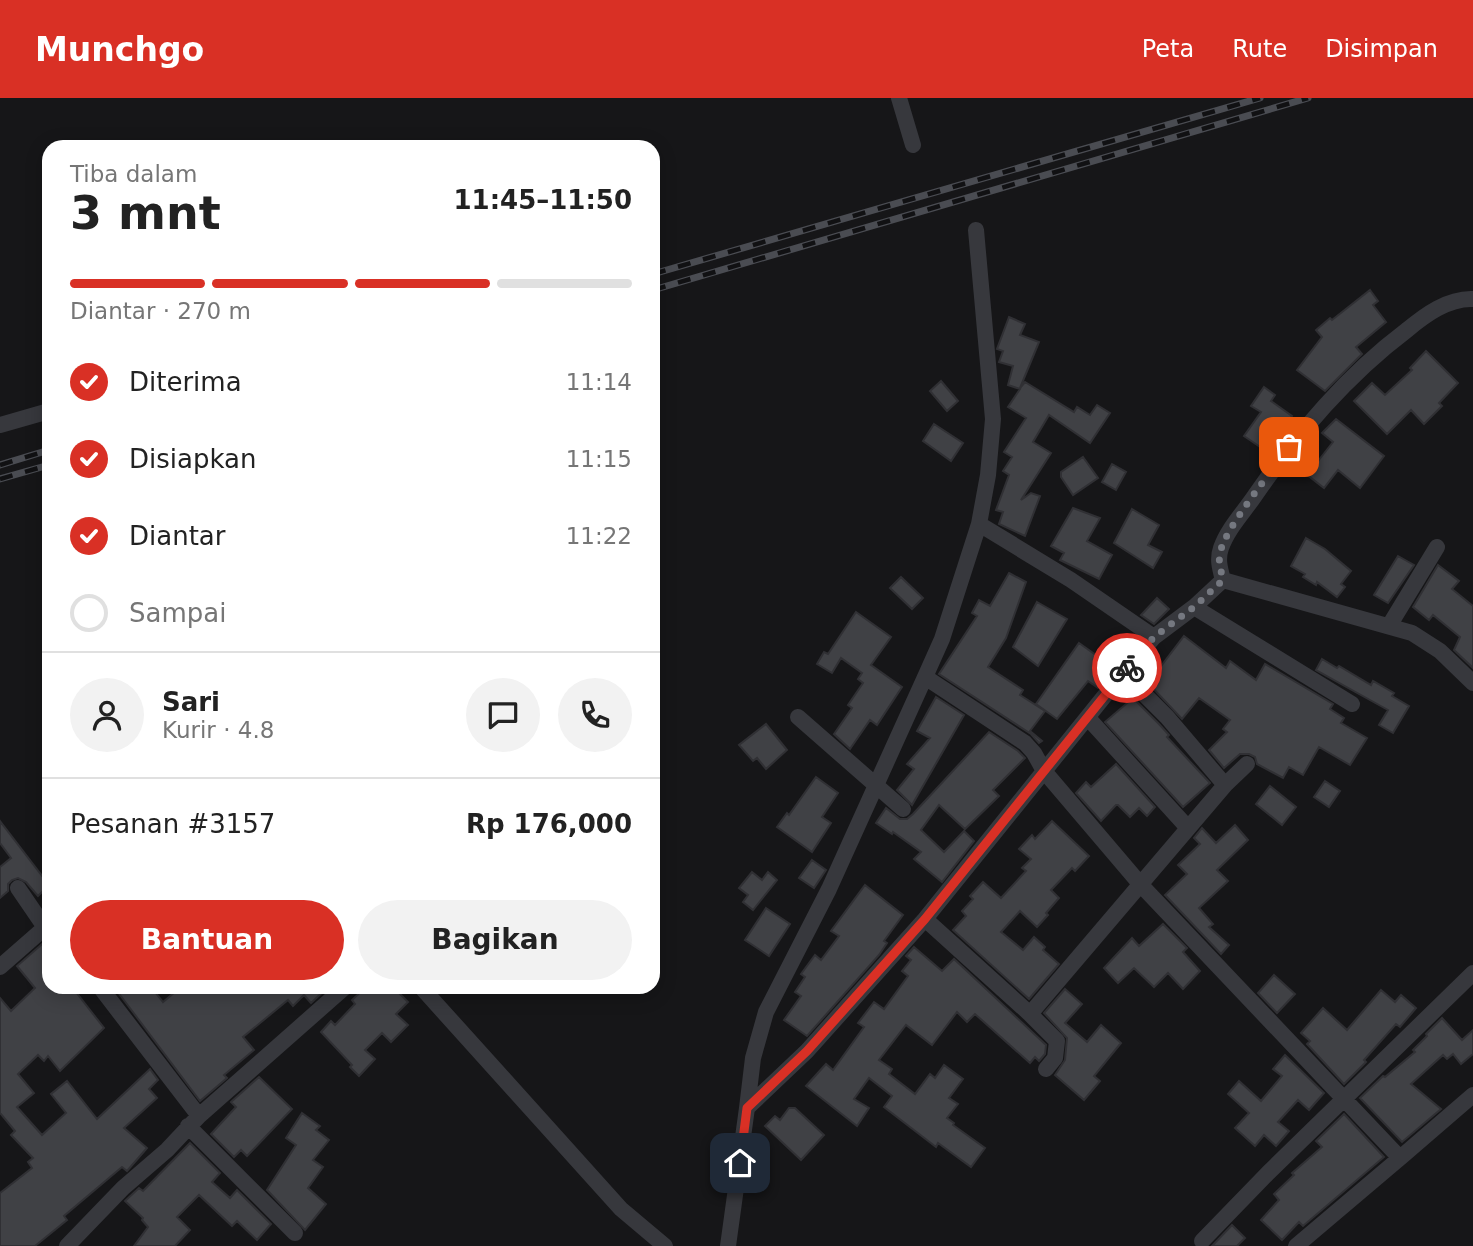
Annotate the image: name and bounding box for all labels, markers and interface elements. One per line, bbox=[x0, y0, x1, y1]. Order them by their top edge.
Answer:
text: Munchgo bbox=[35, 30, 204, 69]
text: Peta bbox=[1142, 35, 1194, 63]
text: Rute bbox=[1232, 35, 1287, 63]
text: Disimpan bbox=[1325, 35, 1438, 63]
text: Tiba dalam bbox=[70, 161, 197, 187]
text: 11:45–11:50 bbox=[453, 185, 632, 215]
text: 3 mnt bbox=[70, 186, 221, 240]
text: Diantar · 270 m bbox=[70, 298, 251, 324]
icon: check bbox=[70, 363, 108, 401]
text: Diterima bbox=[129, 367, 242, 397]
text: 11:14 bbox=[566, 369, 632, 395]
pin bbox=[1259, 417, 1319, 477]
icon: bag bbox=[1270, 428, 1308, 466]
icon: check bbox=[70, 440, 108, 478]
text: Disiapkan bbox=[129, 444, 256, 474]
text: 11:15 bbox=[566, 446, 632, 472]
icon: check bbox=[70, 517, 108, 555]
text: Diantar bbox=[129, 521, 225, 551]
text: 11:22 bbox=[566, 523, 632, 549]
text: Sampai bbox=[129, 598, 226, 628]
courier bbox=[1092, 633, 1162, 703]
icon: bike bbox=[1108, 649, 1146, 687]
button: person bbox=[70, 678, 144, 752]
button: chat bbox=[466, 678, 540, 752]
button: phone bbox=[558, 678, 632, 752]
text: Sari bbox=[162, 687, 220, 717]
text: Kurir · 4.8 bbox=[162, 717, 274, 743]
text: Pesanan #3157 bbox=[70, 809, 275, 839]
text: Rp 176,000 bbox=[466, 809, 632, 839]
button: Bantuan bbox=[70, 900, 344, 980]
button: Bagikan bbox=[358, 900, 632, 980]
pin bbox=[710, 1133, 770, 1193]
icon: home bbox=[721, 1144, 759, 1182]

